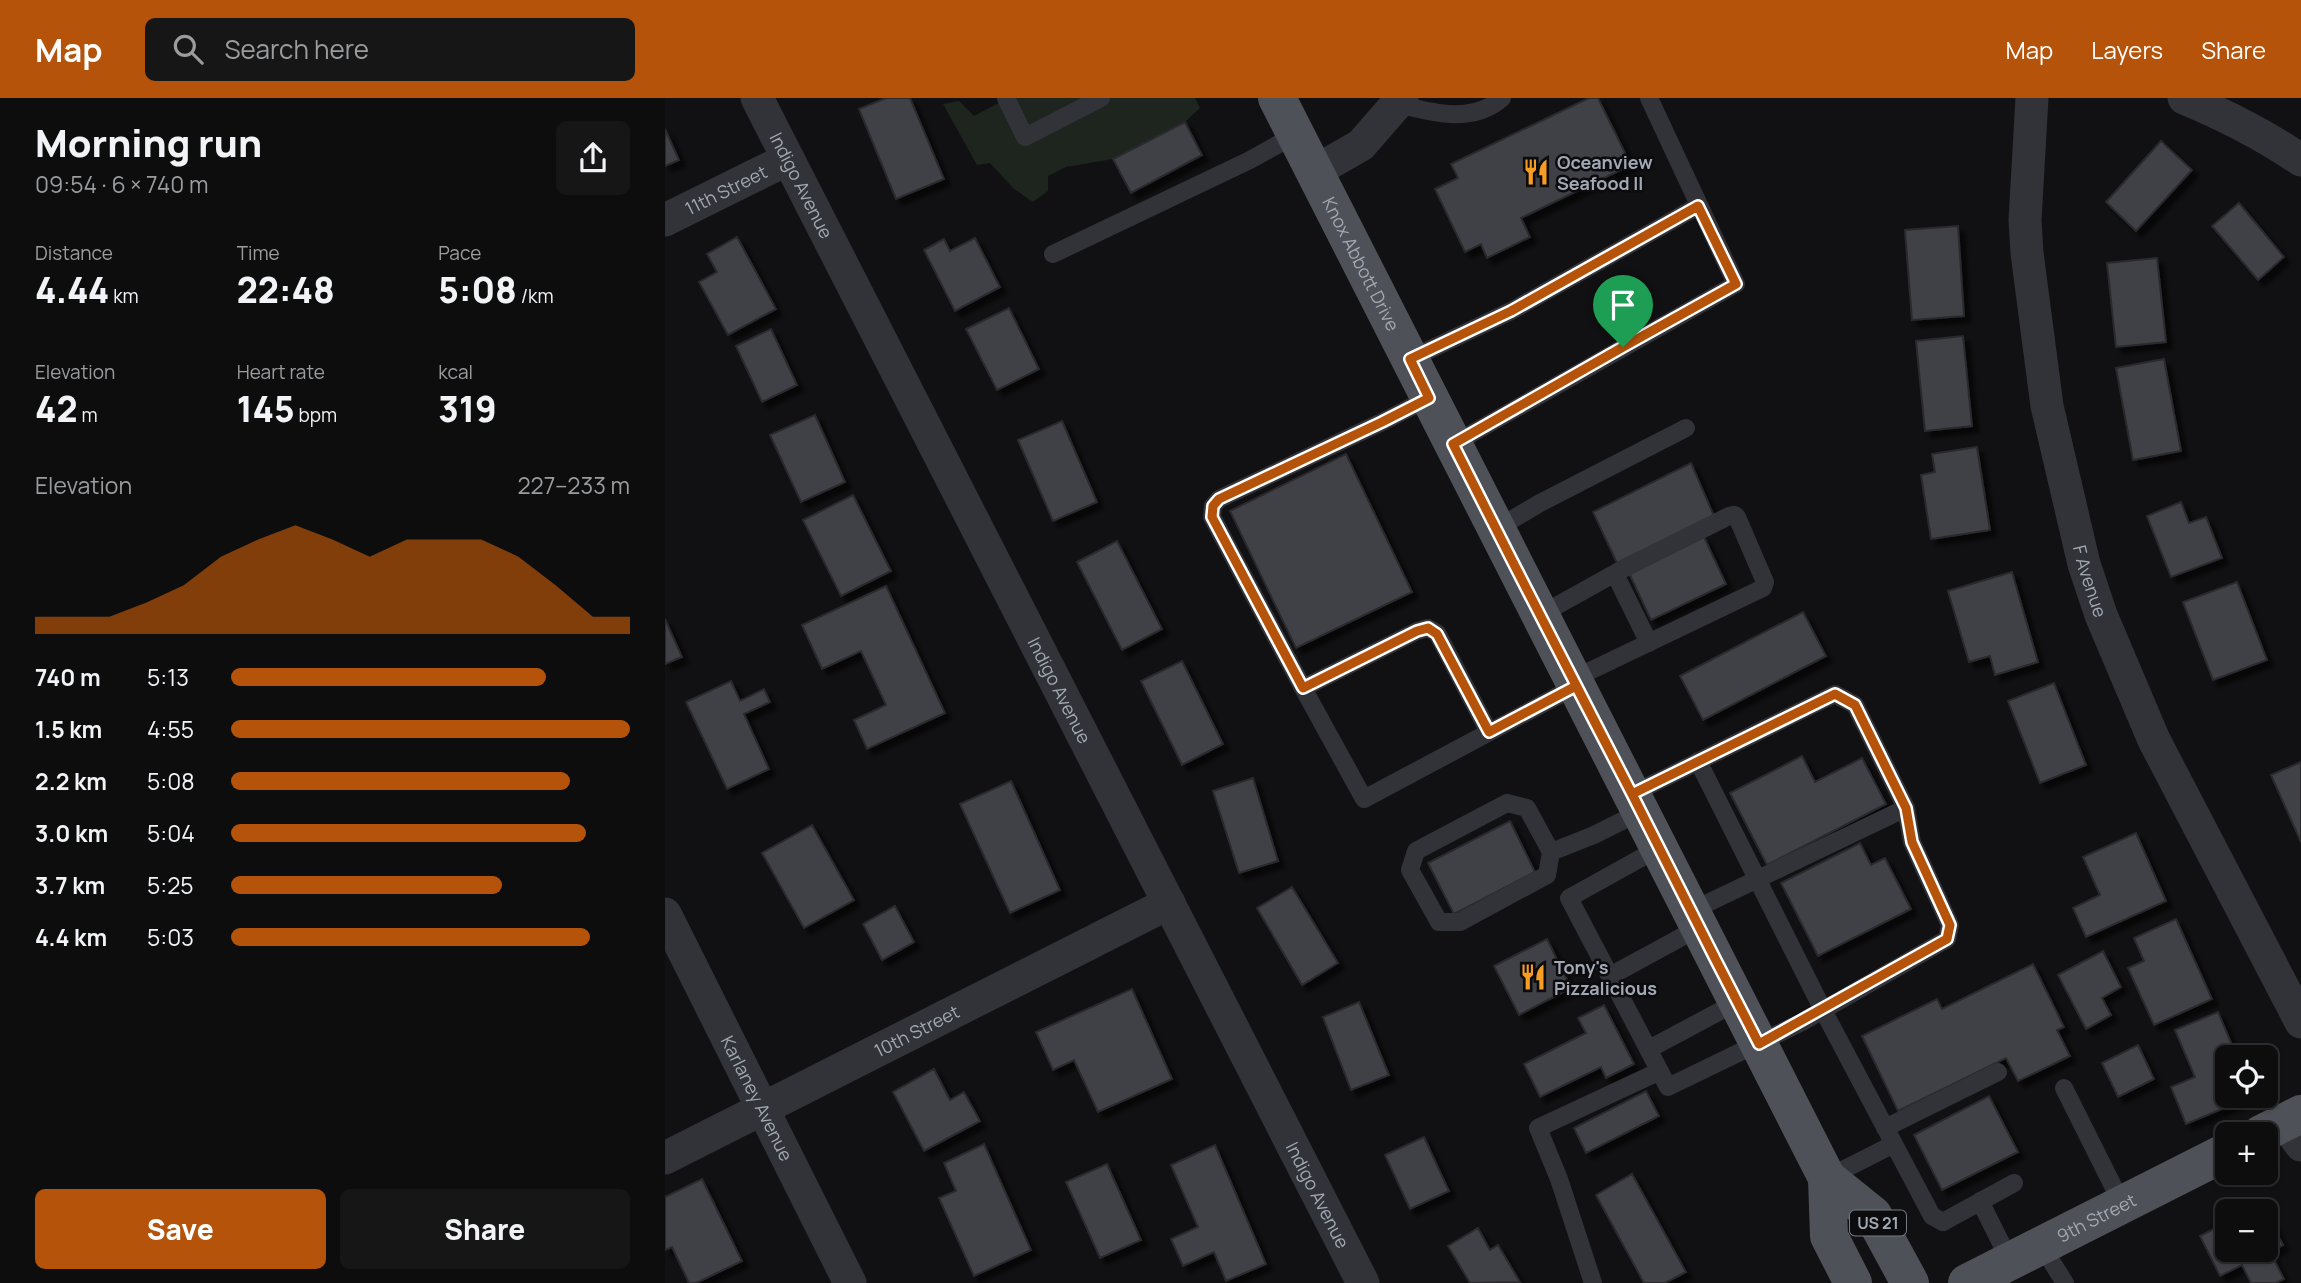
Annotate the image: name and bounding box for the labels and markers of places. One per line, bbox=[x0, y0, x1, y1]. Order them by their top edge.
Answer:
place label: Oceanview Seafood II bbox=[1557, 150, 1653, 195]
restaurant icon: Oceanview Seafood II bbox=[1521, 157, 1551, 187]
pin bbox=[1593, 275, 1653, 347]
place label: Tony's Pizzalicious bbox=[1554, 955, 1657, 1000]
restaurant icon: Tony's Pizzalicious bbox=[1518, 962, 1548, 992]

